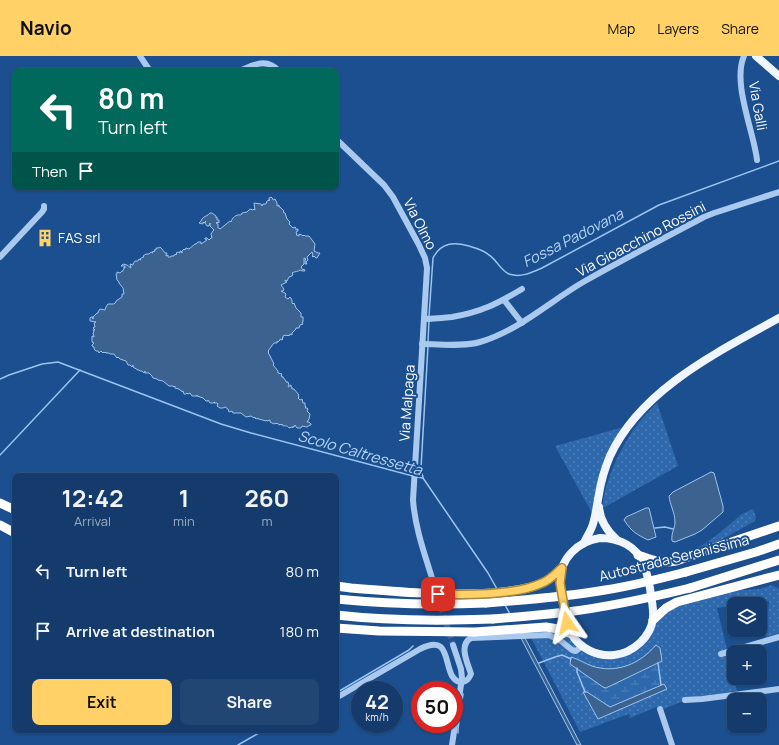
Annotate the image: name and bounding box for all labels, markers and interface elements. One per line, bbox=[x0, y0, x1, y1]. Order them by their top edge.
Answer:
text: Navio bbox=[20, 15, 72, 41]
text: Map bbox=[607, 19, 635, 38]
text: Layers bbox=[657, 19, 699, 38]
text: Share bbox=[721, 19, 759, 38]
text: 80 m bbox=[98, 79, 164, 117]
street label: Via Galli bbox=[745, 80, 772, 132]
icon: left bbox=[32, 84, 84, 136]
text: Turn left bbox=[98, 115, 168, 139]
icon: arrive bbox=[75, 160, 97, 182]
text: Then bbox=[32, 161, 67, 182]
street label: Via Olmo bbox=[399, 195, 442, 253]
street label: Via Gioacchino Rossini bbox=[573, 196, 709, 281]
water label: Fossa Padovana bbox=[519, 203, 627, 272]
building icon: FAS srl bbox=[35, 228, 55, 248]
place label: FAS srl bbox=[58, 228, 101, 247]
street label: Via Malpaga bbox=[394, 364, 419, 442]
water label: Scolo Caltressetta bbox=[296, 425, 425, 480]
text: 12:42 bbox=[62, 481, 123, 514]
text: 1 bbox=[179, 481, 189, 514]
text: 260 bbox=[244, 481, 289, 514]
text: Arrival bbox=[74, 512, 111, 530]
text: min bbox=[173, 512, 195, 530]
text: m bbox=[261, 512, 272, 530]
street label: Autostrada Serenissima bbox=[597, 530, 751, 585]
icon: left bbox=[32, 560, 54, 582]
text: Turn left bbox=[66, 561, 128, 582]
text: 80 m bbox=[285, 561, 319, 582]
pin bbox=[421, 577, 455, 611]
icon: arrive bbox=[427, 583, 449, 605]
map controls bbox=[727, 597, 767, 733]
button: layers bbox=[727, 597, 767, 637]
position arrow bbox=[546, 602, 588, 644]
icon: arrive bbox=[32, 620, 54, 642]
text: Arrive at destination bbox=[66, 621, 215, 642]
text: 180 m bbox=[280, 621, 319, 642]
button: + bbox=[727, 645, 767, 685]
button: Exit bbox=[32, 679, 172, 725]
button: Share bbox=[180, 679, 319, 725]
speed limit sign: 50 bbox=[411, 681, 463, 733]
text: 42 bbox=[365, 688, 389, 715]
button: − bbox=[727, 693, 767, 733]
text: km/h bbox=[365, 710, 389, 724]

